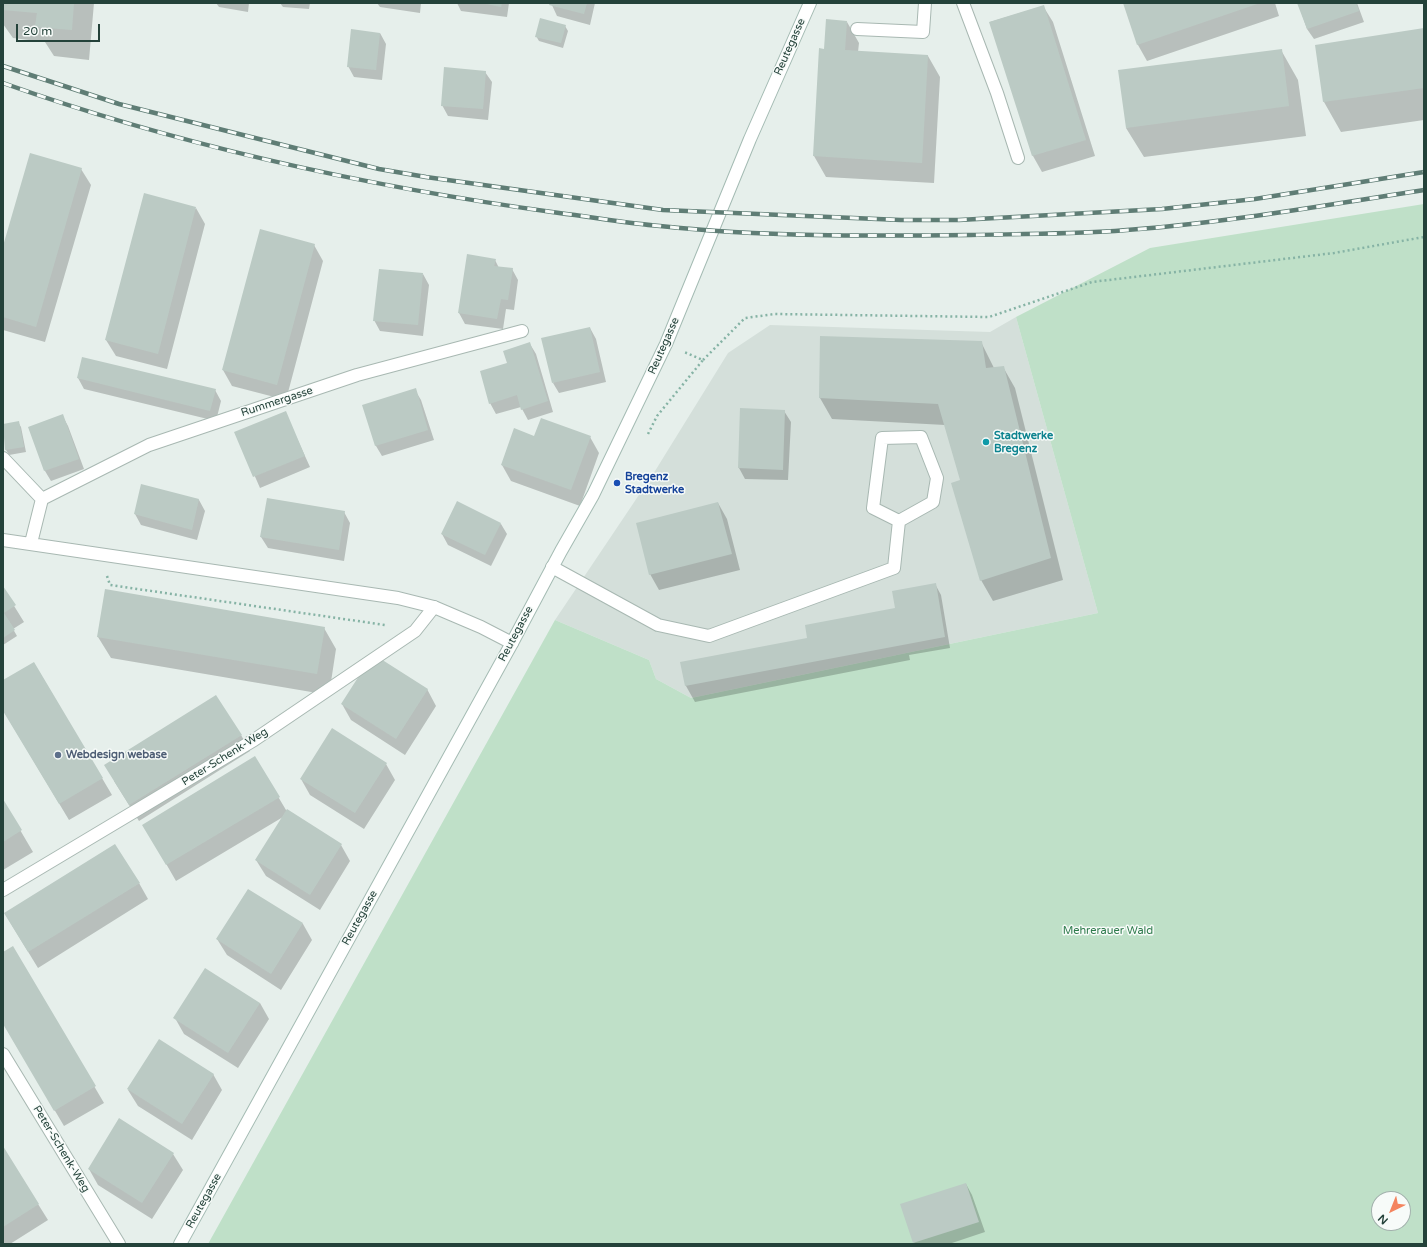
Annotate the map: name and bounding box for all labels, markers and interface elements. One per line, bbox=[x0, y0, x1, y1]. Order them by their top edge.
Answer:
scale bar bbox=[18, 16, 102, 42]
street label: Reutegasse bbox=[772, 16, 808, 78]
text: 20 m bbox=[23, 24, 52, 38]
street label: Reutegasse bbox=[646, 315, 682, 377]
street label: Rummergasse bbox=[239, 384, 315, 420]
place label: Stadtwerke Bregenz bbox=[994, 429, 1053, 455]
marker: Stadtwerke Bregenz bbox=[981, 437, 991, 447]
place label: Bregenz Stadtwerke bbox=[625, 470, 684, 496]
marker: Bregenz Stadtwerke bbox=[612, 478, 622, 488]
street label: Reutegasse bbox=[496, 604, 536, 664]
street label: Peter-Schenk-Weg bbox=[180, 725, 270, 789]
place label: Webdesign webase bbox=[66, 748, 167, 762]
marker: Webdesign webase bbox=[53, 750, 63, 760]
street label: Reutegasse bbox=[339, 888, 381, 948]
park label: Mehrerauer Wald bbox=[1063, 924, 1153, 938]
street label: Peter-Schenk-Weg bbox=[30, 1103, 92, 1195]
street label: Reutegasse bbox=[183, 1171, 225, 1231]
north arrow bbox=[1371, 1191, 1411, 1231]
text: N bbox=[1375, 1212, 1391, 1227]

